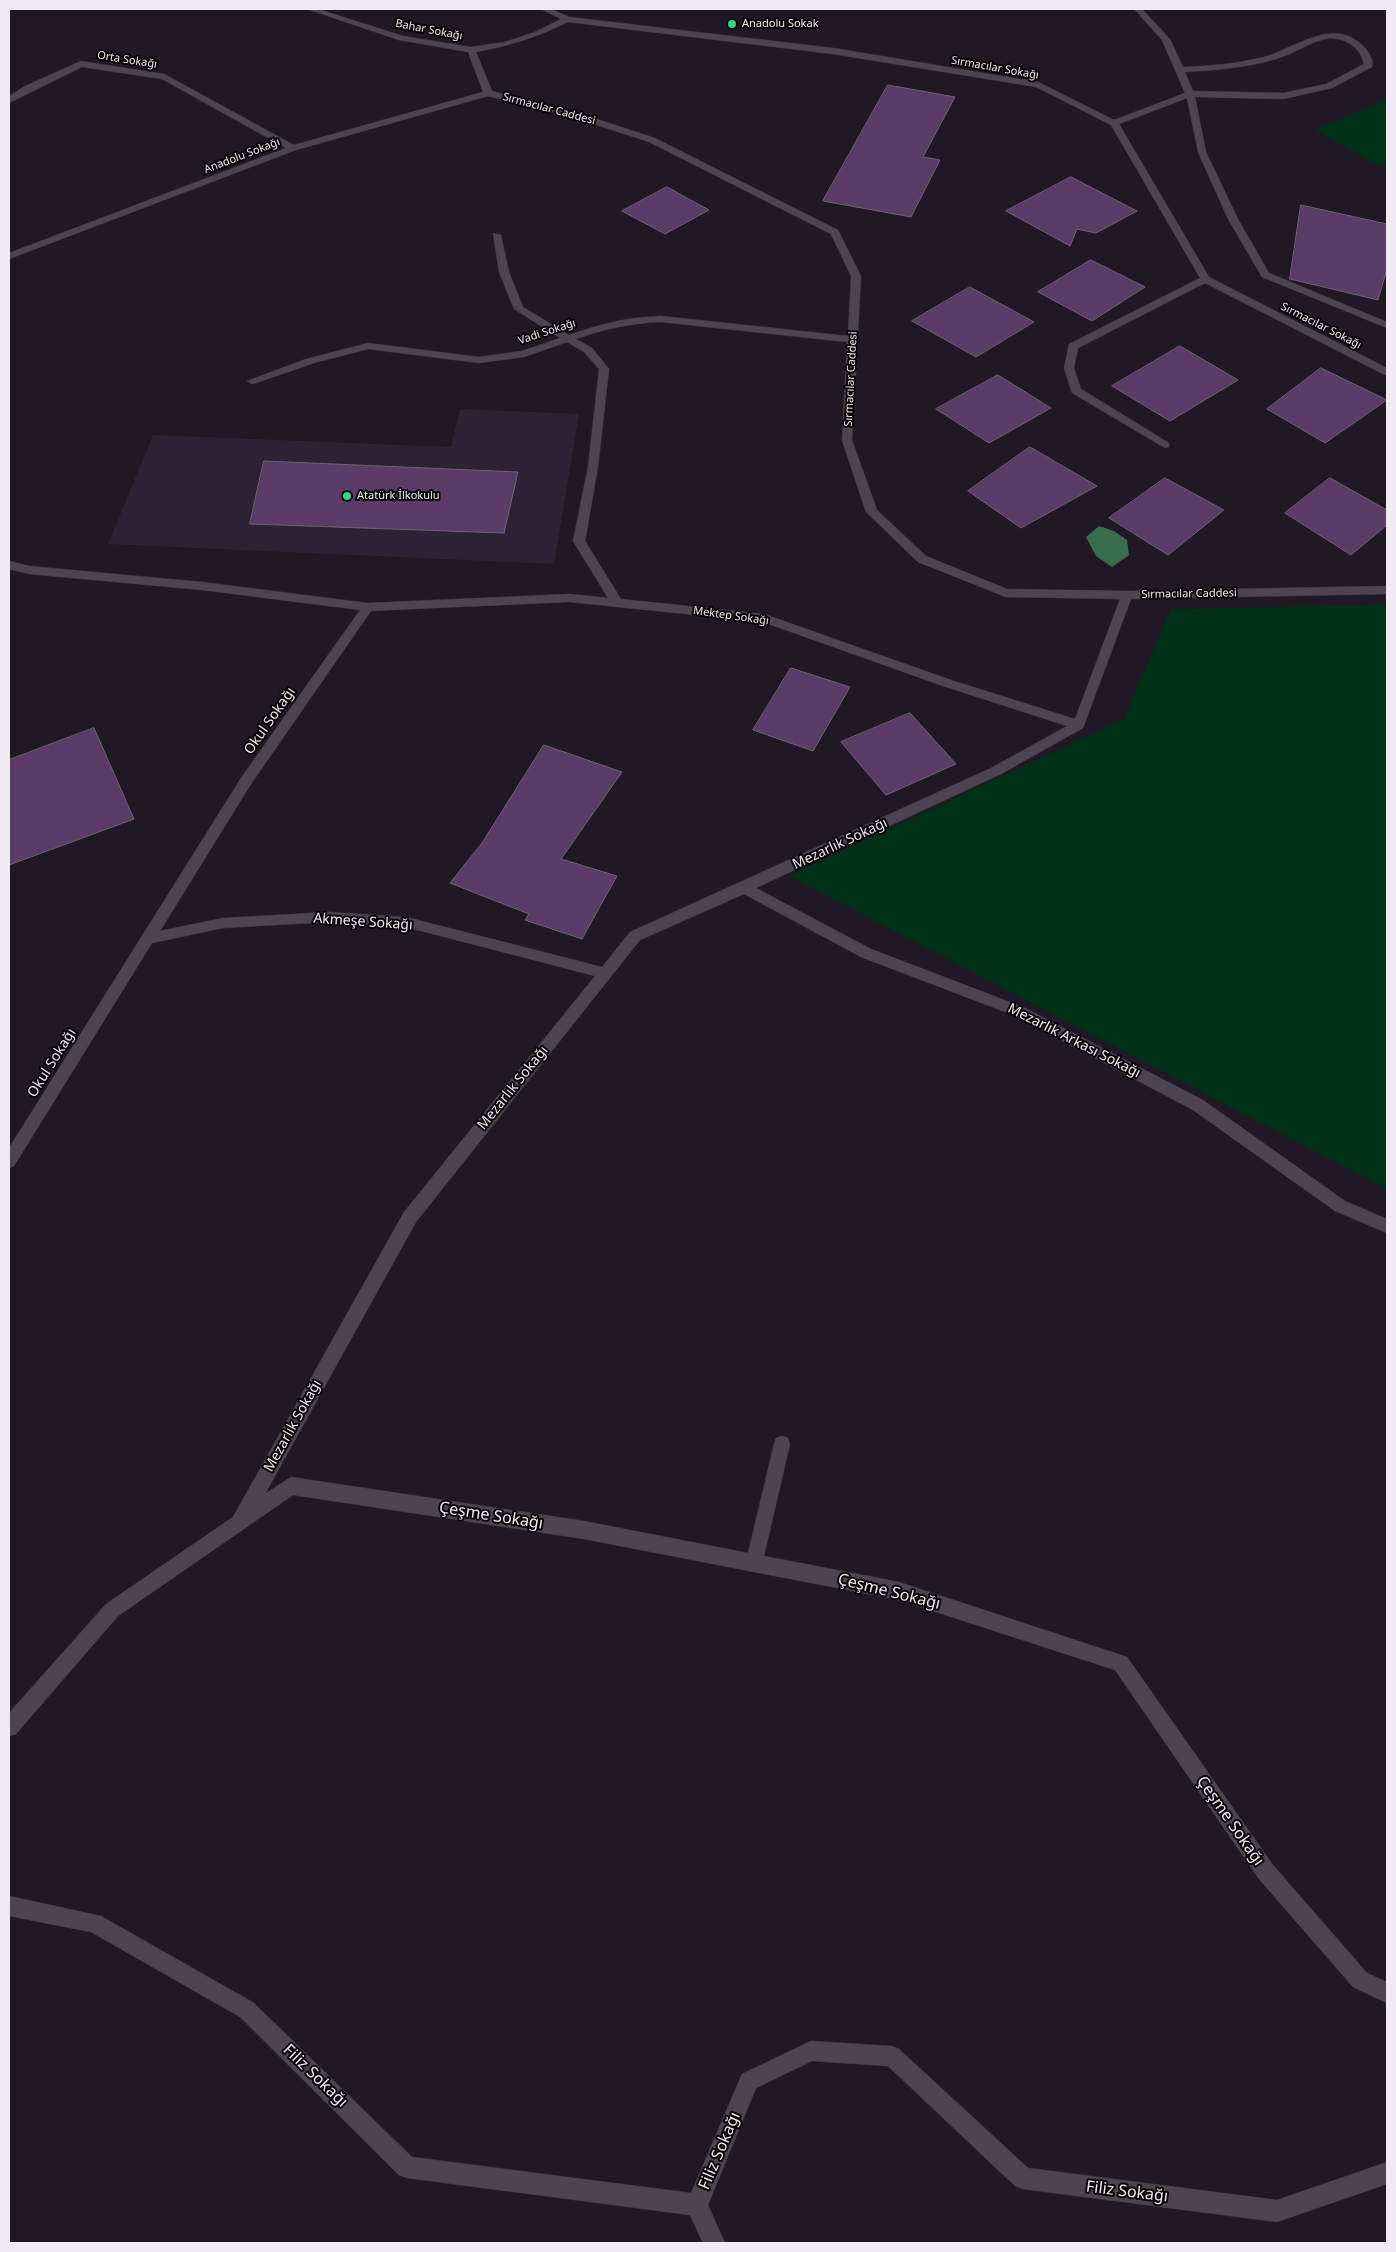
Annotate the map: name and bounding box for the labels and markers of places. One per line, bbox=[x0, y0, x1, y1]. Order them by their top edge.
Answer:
place label: Anadolu Sokak bbox=[742, 17, 819, 31]
marker: Anadolu Sokak bbox=[726, 18, 738, 30]
place label: Atatürk İlkokulu bbox=[357, 489, 440, 503]
marker: Atatürk İlkokulu bbox=[341, 490, 353, 502]

